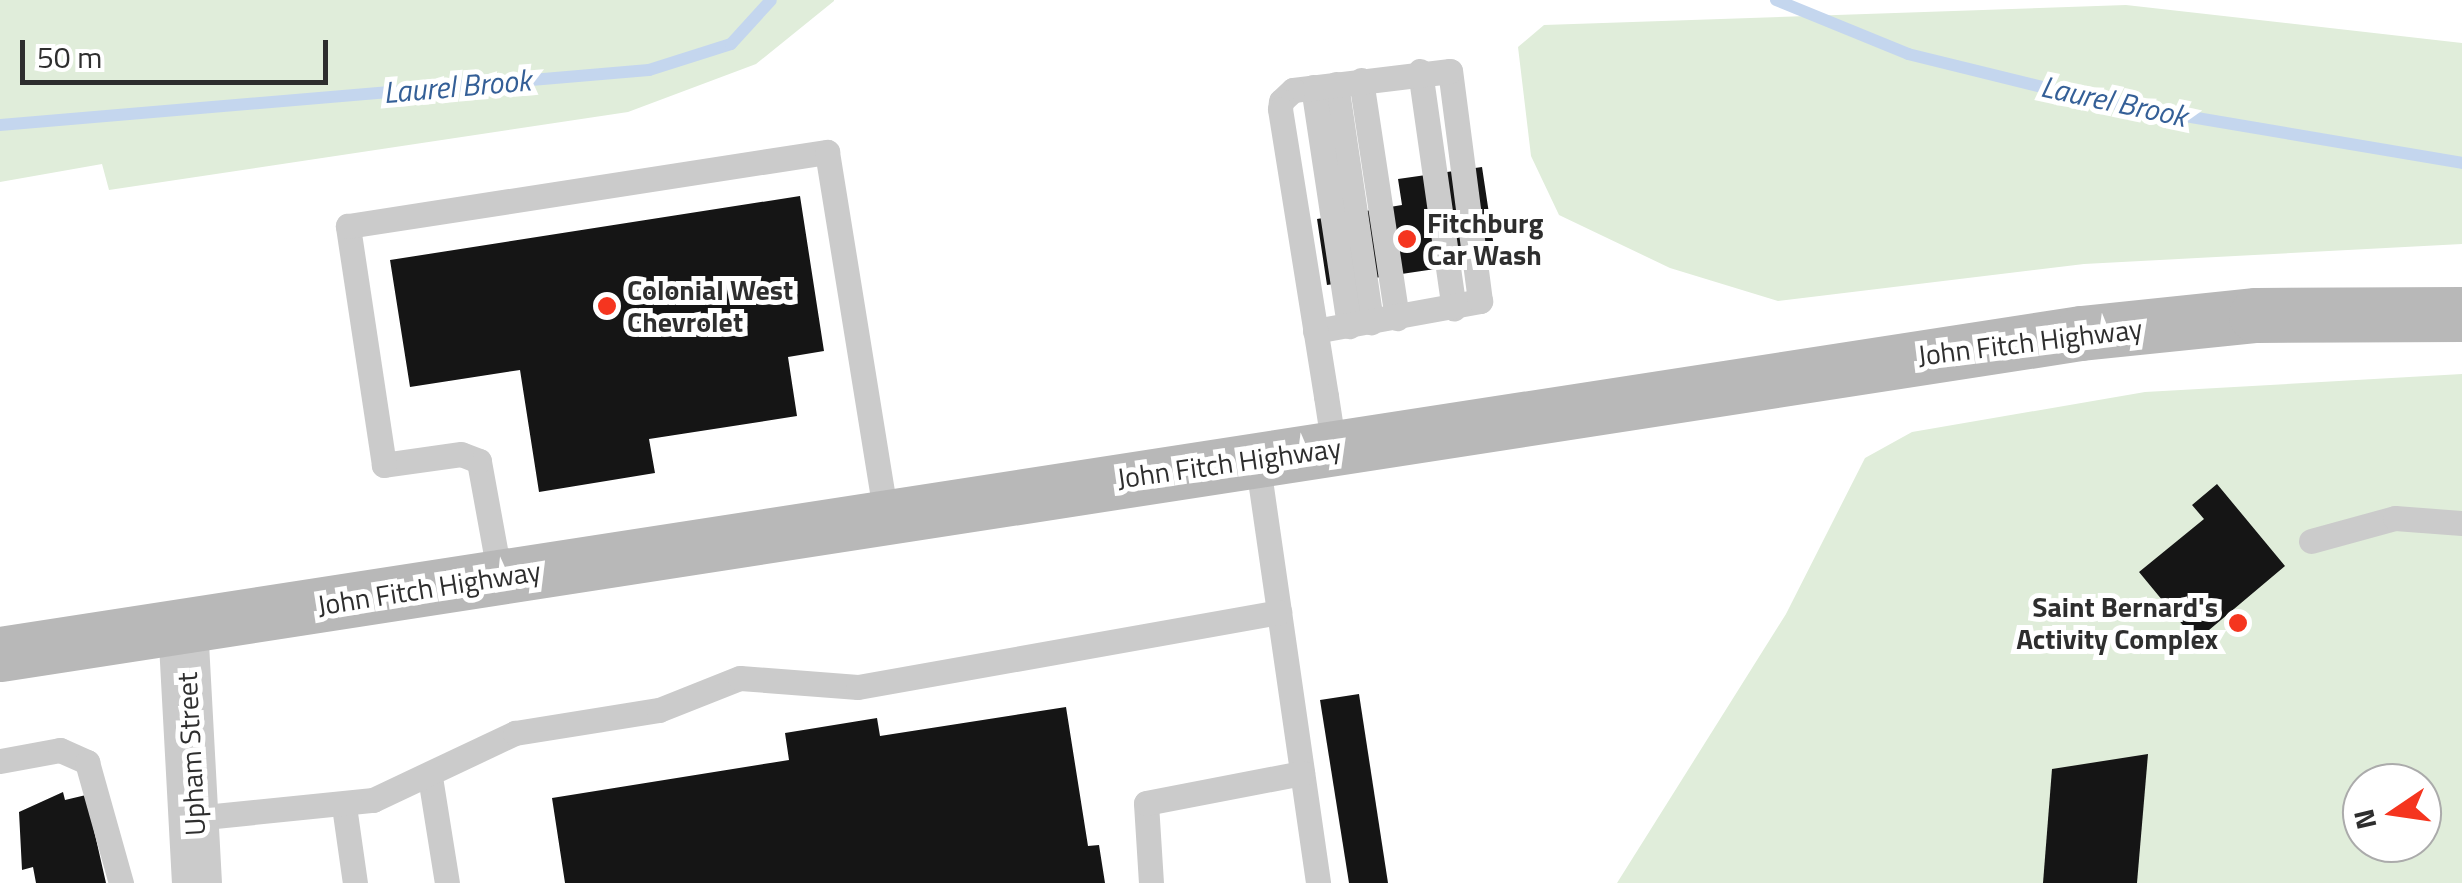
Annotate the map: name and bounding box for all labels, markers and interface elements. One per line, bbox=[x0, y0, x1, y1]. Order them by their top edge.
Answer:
scale bar bbox=[25, 20, 332, 82]
text: 50 m bbox=[37, 34, 102, 80]
water label: Laurel Brook bbox=[382, 62, 532, 110]
water label: Laurel Brook bbox=[2038, 68, 2190, 134]
place label: Fitchburg Car Wash bbox=[1427, 206, 1543, 272]
marker: Fitchburg Car Wash bbox=[1396, 228, 1418, 250]
place label: Colonial West Chevrolet bbox=[627, 273, 793, 339]
marker: Colonial West Chevrolet bbox=[596, 295, 618, 317]
street label: John Fitch Highway bbox=[1916, 312, 2144, 372]
street label: John Fitch Highway bbox=[1115, 431, 1343, 495]
street label: John Fitch Highway bbox=[315, 554, 543, 622]
place label: Saint Bernard's Activity Complex bbox=[2016, 590, 2218, 656]
marker: Saint Bernard's Activity Complex bbox=[2227, 612, 2249, 634]
street label: Upham Street bbox=[170, 671, 212, 837]
north arrow bbox=[2342, 763, 2442, 863]
text: N bbox=[2341, 805, 2387, 834]

